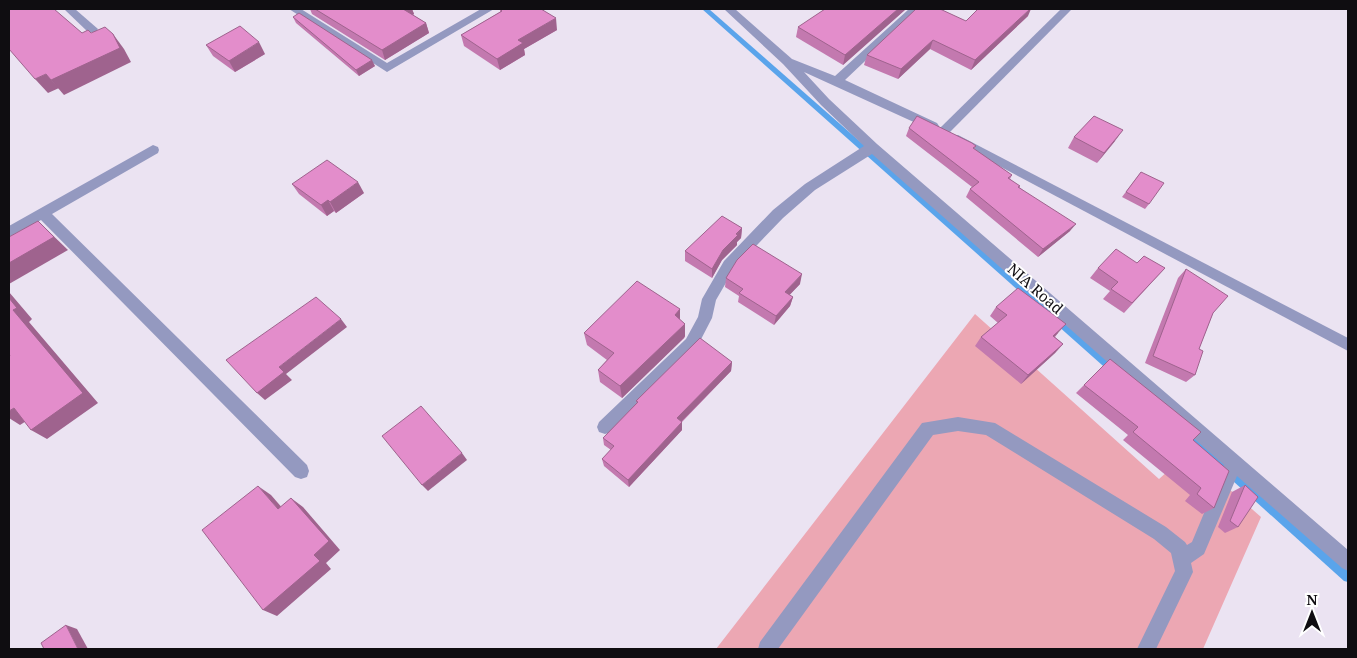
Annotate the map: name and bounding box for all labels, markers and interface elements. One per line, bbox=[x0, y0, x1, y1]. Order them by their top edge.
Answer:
street label: NIA Road bbox=[1004, 259, 1068, 318]
north arrow bbox=[1287, 588, 1337, 638]
text: N bbox=[1306, 590, 1318, 609]

